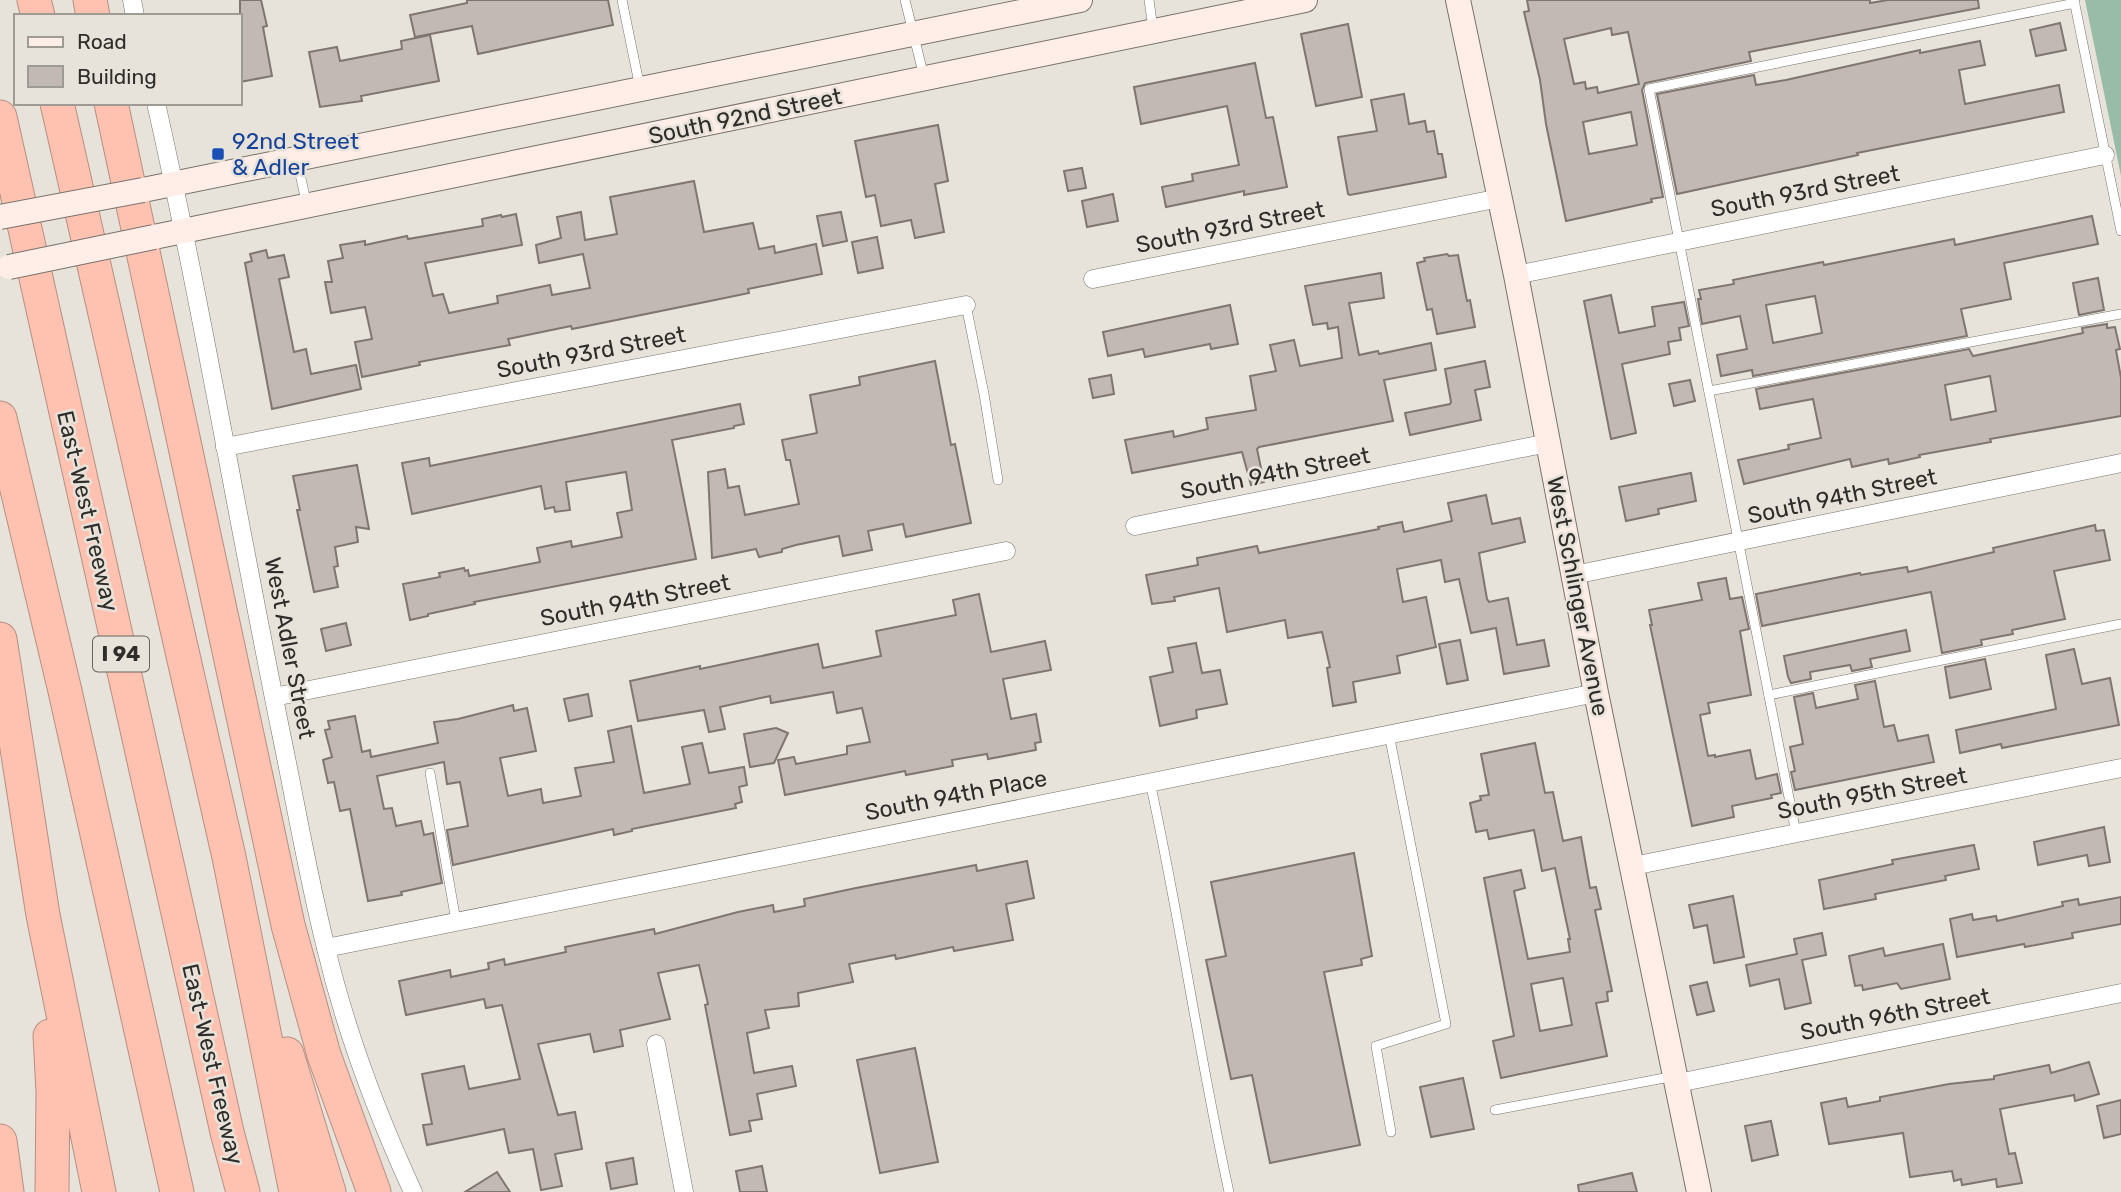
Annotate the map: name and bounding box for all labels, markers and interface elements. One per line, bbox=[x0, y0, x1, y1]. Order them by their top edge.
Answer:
legend bbox=[14, 14, 242, 105]
text: Road bbox=[77, 29, 127, 54]
text: Building bbox=[77, 64, 157, 89]
street label: South 92nd Street bbox=[646, 82, 844, 150]
place label: 92nd Street & Adler bbox=[232, 127, 359, 181]
marker: 92nd Street & Adler bbox=[210, 146, 226, 162]
street label: South 93rd Street bbox=[1708, 159, 1902, 223]
street label: South 93rd Street bbox=[1133, 195, 1327, 259]
street label: South 93rd Street bbox=[494, 320, 688, 384]
street label: East-West Freeway bbox=[51, 408, 125, 614]
street label: South 94th Street bbox=[1178, 441, 1372, 505]
street label: South 94th Street bbox=[1745, 462, 1939, 530]
street label: West Schlinger Avenue bbox=[1541, 474, 1615, 718]
street label: West Adler Street bbox=[259, 555, 321, 741]
street label: South 94th Street bbox=[538, 568, 732, 632]
road number: I 94 bbox=[93, 636, 149, 672]
street label: South 95th Street bbox=[1775, 761, 1969, 825]
street label: South 94th Place bbox=[863, 764, 1049, 826]
street label: East-West Freeway bbox=[176, 961, 250, 1167]
street label: South 96th Street bbox=[1798, 982, 1992, 1046]

